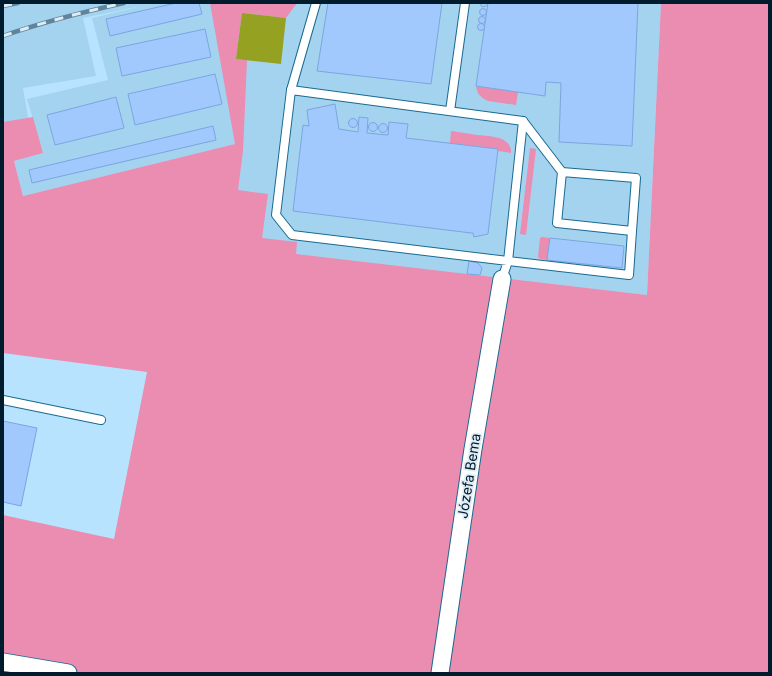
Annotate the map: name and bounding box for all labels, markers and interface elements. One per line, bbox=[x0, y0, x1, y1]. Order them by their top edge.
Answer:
street label: Józefa Bema bbox=[453, 432, 484, 520]

